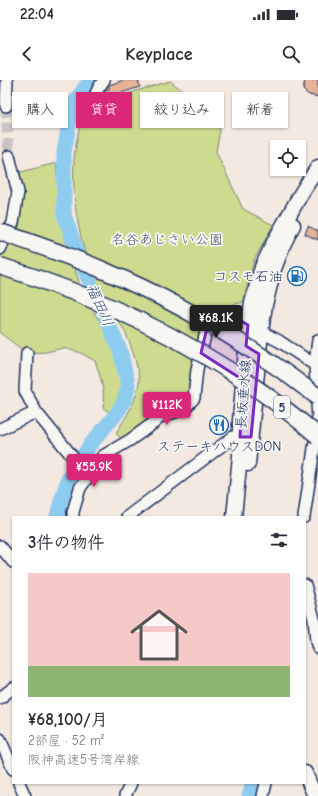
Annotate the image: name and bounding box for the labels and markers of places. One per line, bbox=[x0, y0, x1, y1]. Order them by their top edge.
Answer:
fuel station icon: コスモ石油 bbox=[286, 265, 308, 287]
place label: コスモ石油 bbox=[214, 268, 283, 285]
pin: ¥68.1K bbox=[183, 305, 249, 339]
pin: ¥112K bbox=[139, 392, 195, 426]
restaurant icon: ステーキハウスDON bbox=[208, 414, 230, 436]
place label: ステーキハウスDON bbox=[156, 438, 282, 455]
pin: ¥55.9K bbox=[61, 454, 127, 488]

